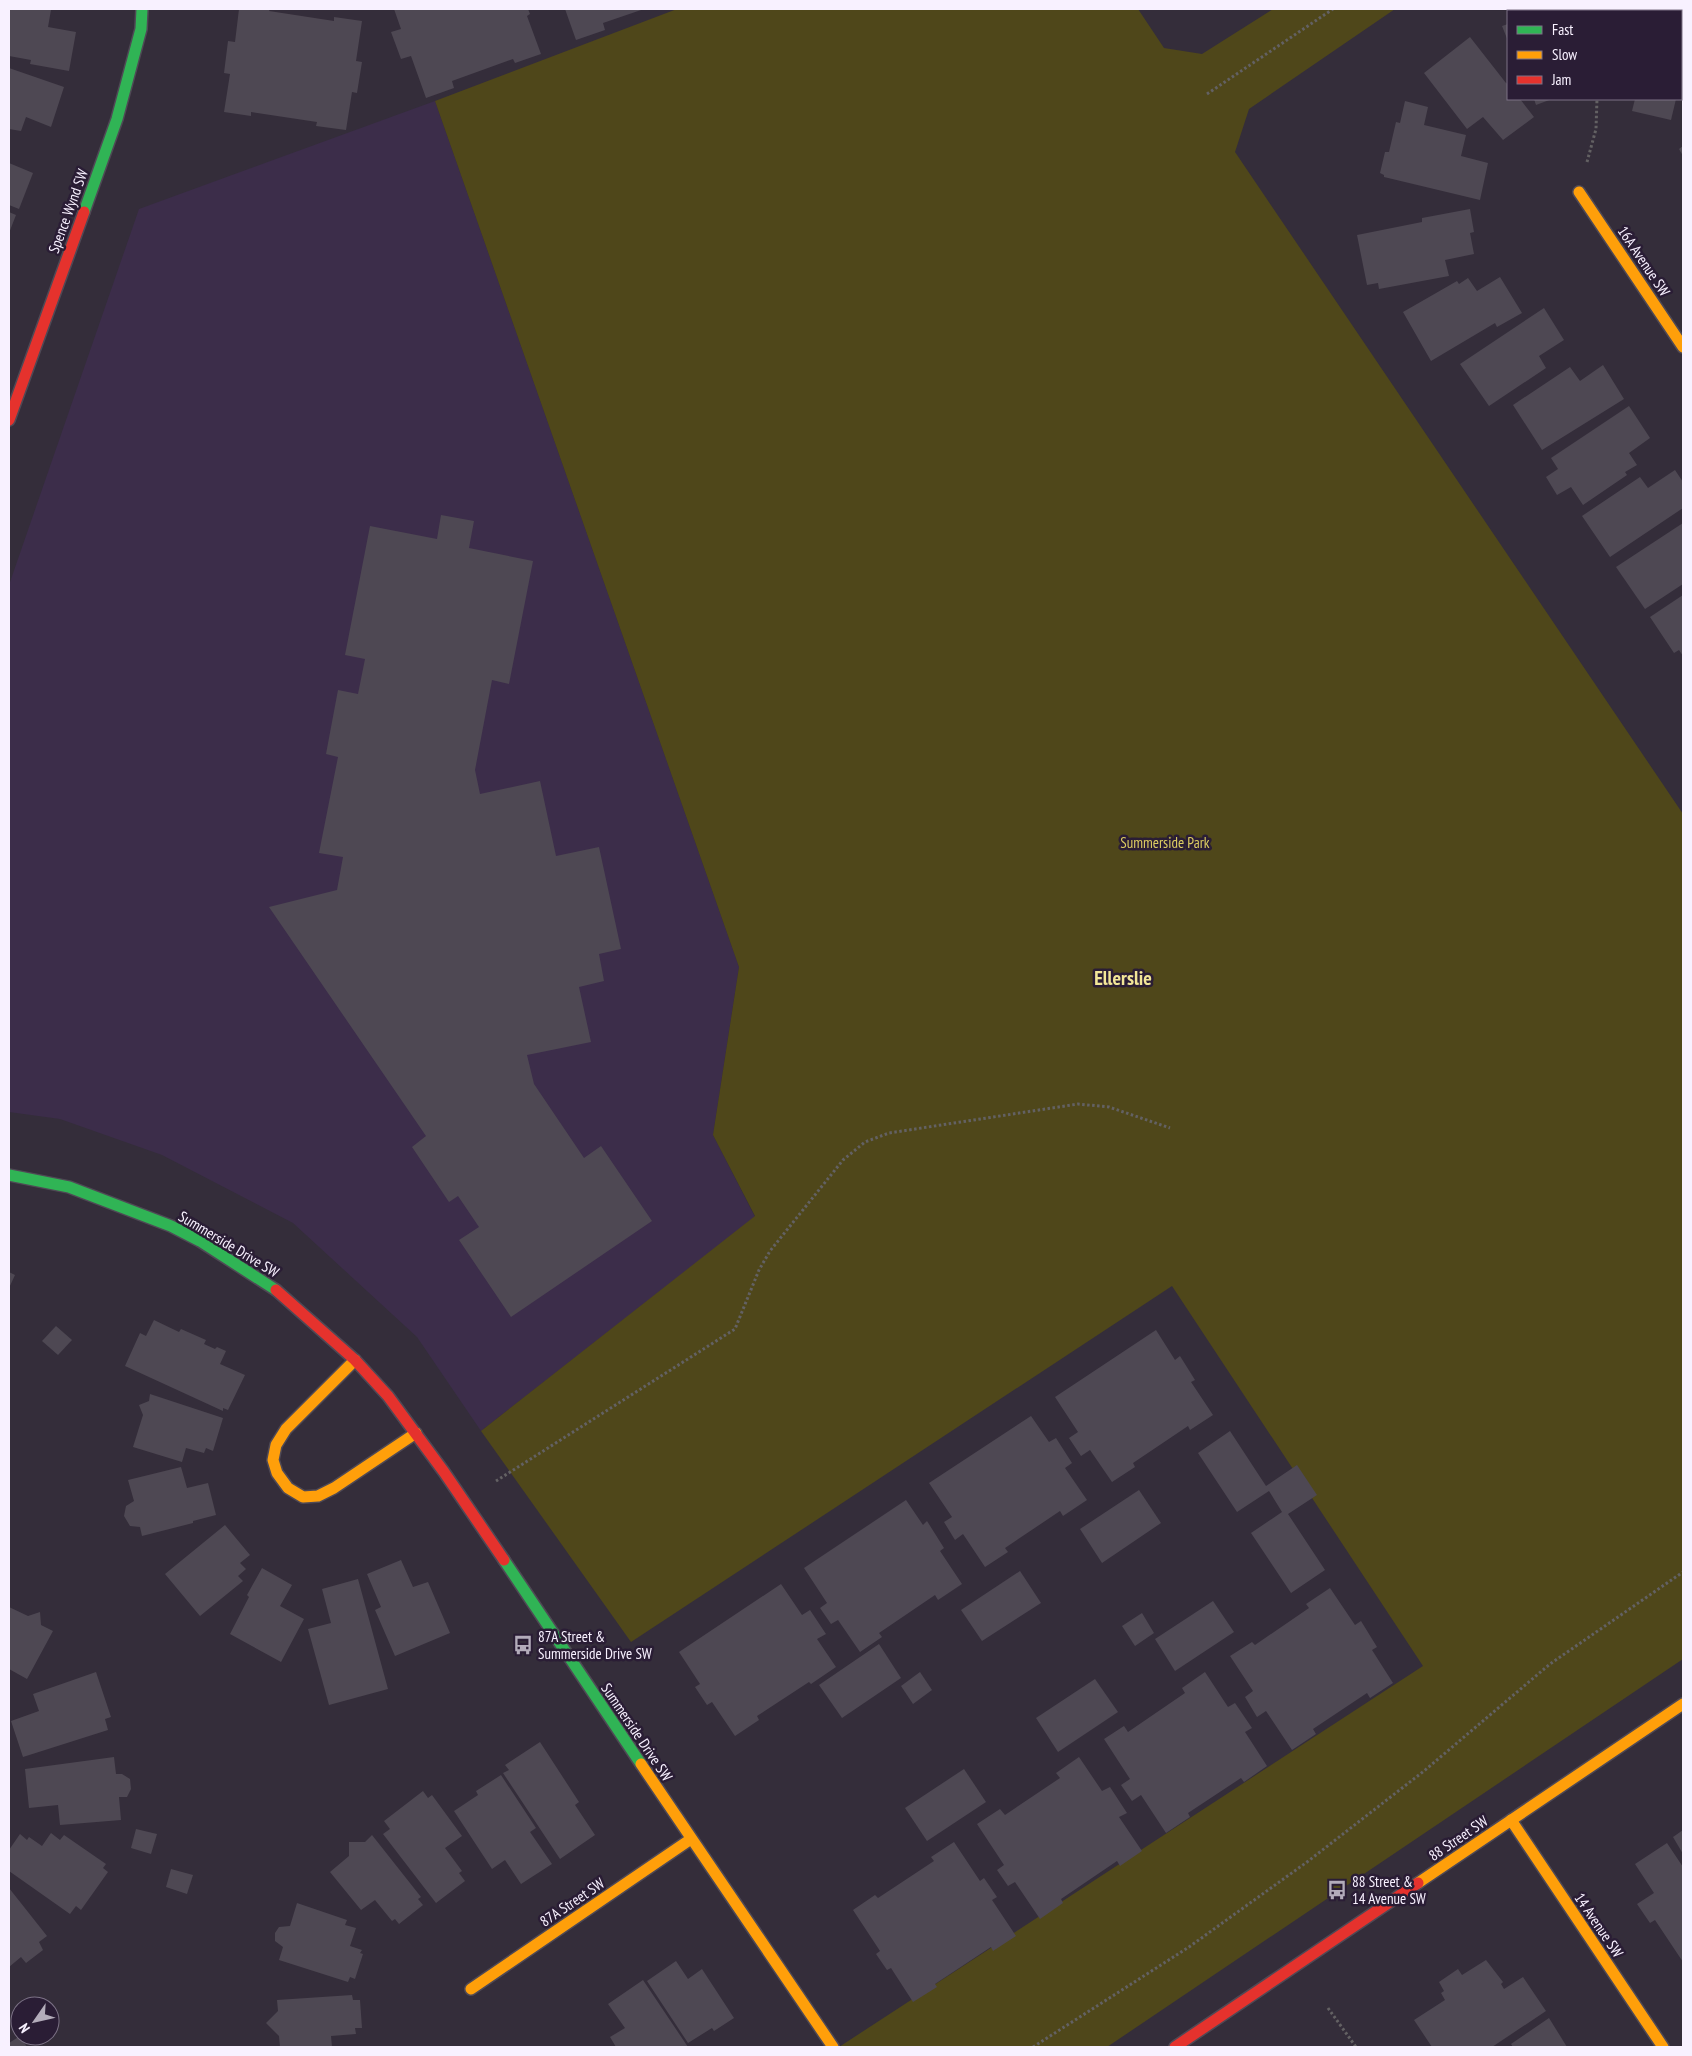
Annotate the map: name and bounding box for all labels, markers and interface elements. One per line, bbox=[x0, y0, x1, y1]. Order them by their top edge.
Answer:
legend bbox=[1507, 10, 1682, 100]
text: Fast bbox=[1552, 20, 1573, 39]
text: Slow bbox=[1552, 45, 1577, 64]
text: Jam bbox=[1551, 70, 1571, 89]
street label: Spence Wynd SW bbox=[44, 166, 92, 256]
street label: 16A Avenue SW bbox=[1614, 222, 1674, 300]
park label: Summerside Park bbox=[1120, 833, 1210, 852]
district label: Ellerslie bbox=[1094, 965, 1152, 991]
street label: Summerside Drive SW bbox=[175, 1207, 283, 1281]
place label: 87A Street & Summerside Drive SW bbox=[538, 1627, 652, 1663]
bus stop icon: 87A Street & Summerside Drive SW bbox=[512, 1634, 534, 1656]
street label: Summerside Drive SW bbox=[597, 1679, 677, 1785]
street label: 88 Street SW bbox=[1425, 1811, 1491, 1865]
place label: 88 Street & 14 Avenue SW bbox=[1352, 1872, 1426, 1908]
street label: 87A Street SW bbox=[536, 1873, 608, 1931]
bus stop icon: 88 Street & 14 Avenue SW bbox=[1326, 1879, 1348, 1901]
street label: 14 Avenue SW bbox=[1570, 1889, 1628, 1961]
north arrow bbox=[10, 1996, 60, 2046]
text: N bbox=[15, 2020, 34, 2036]

